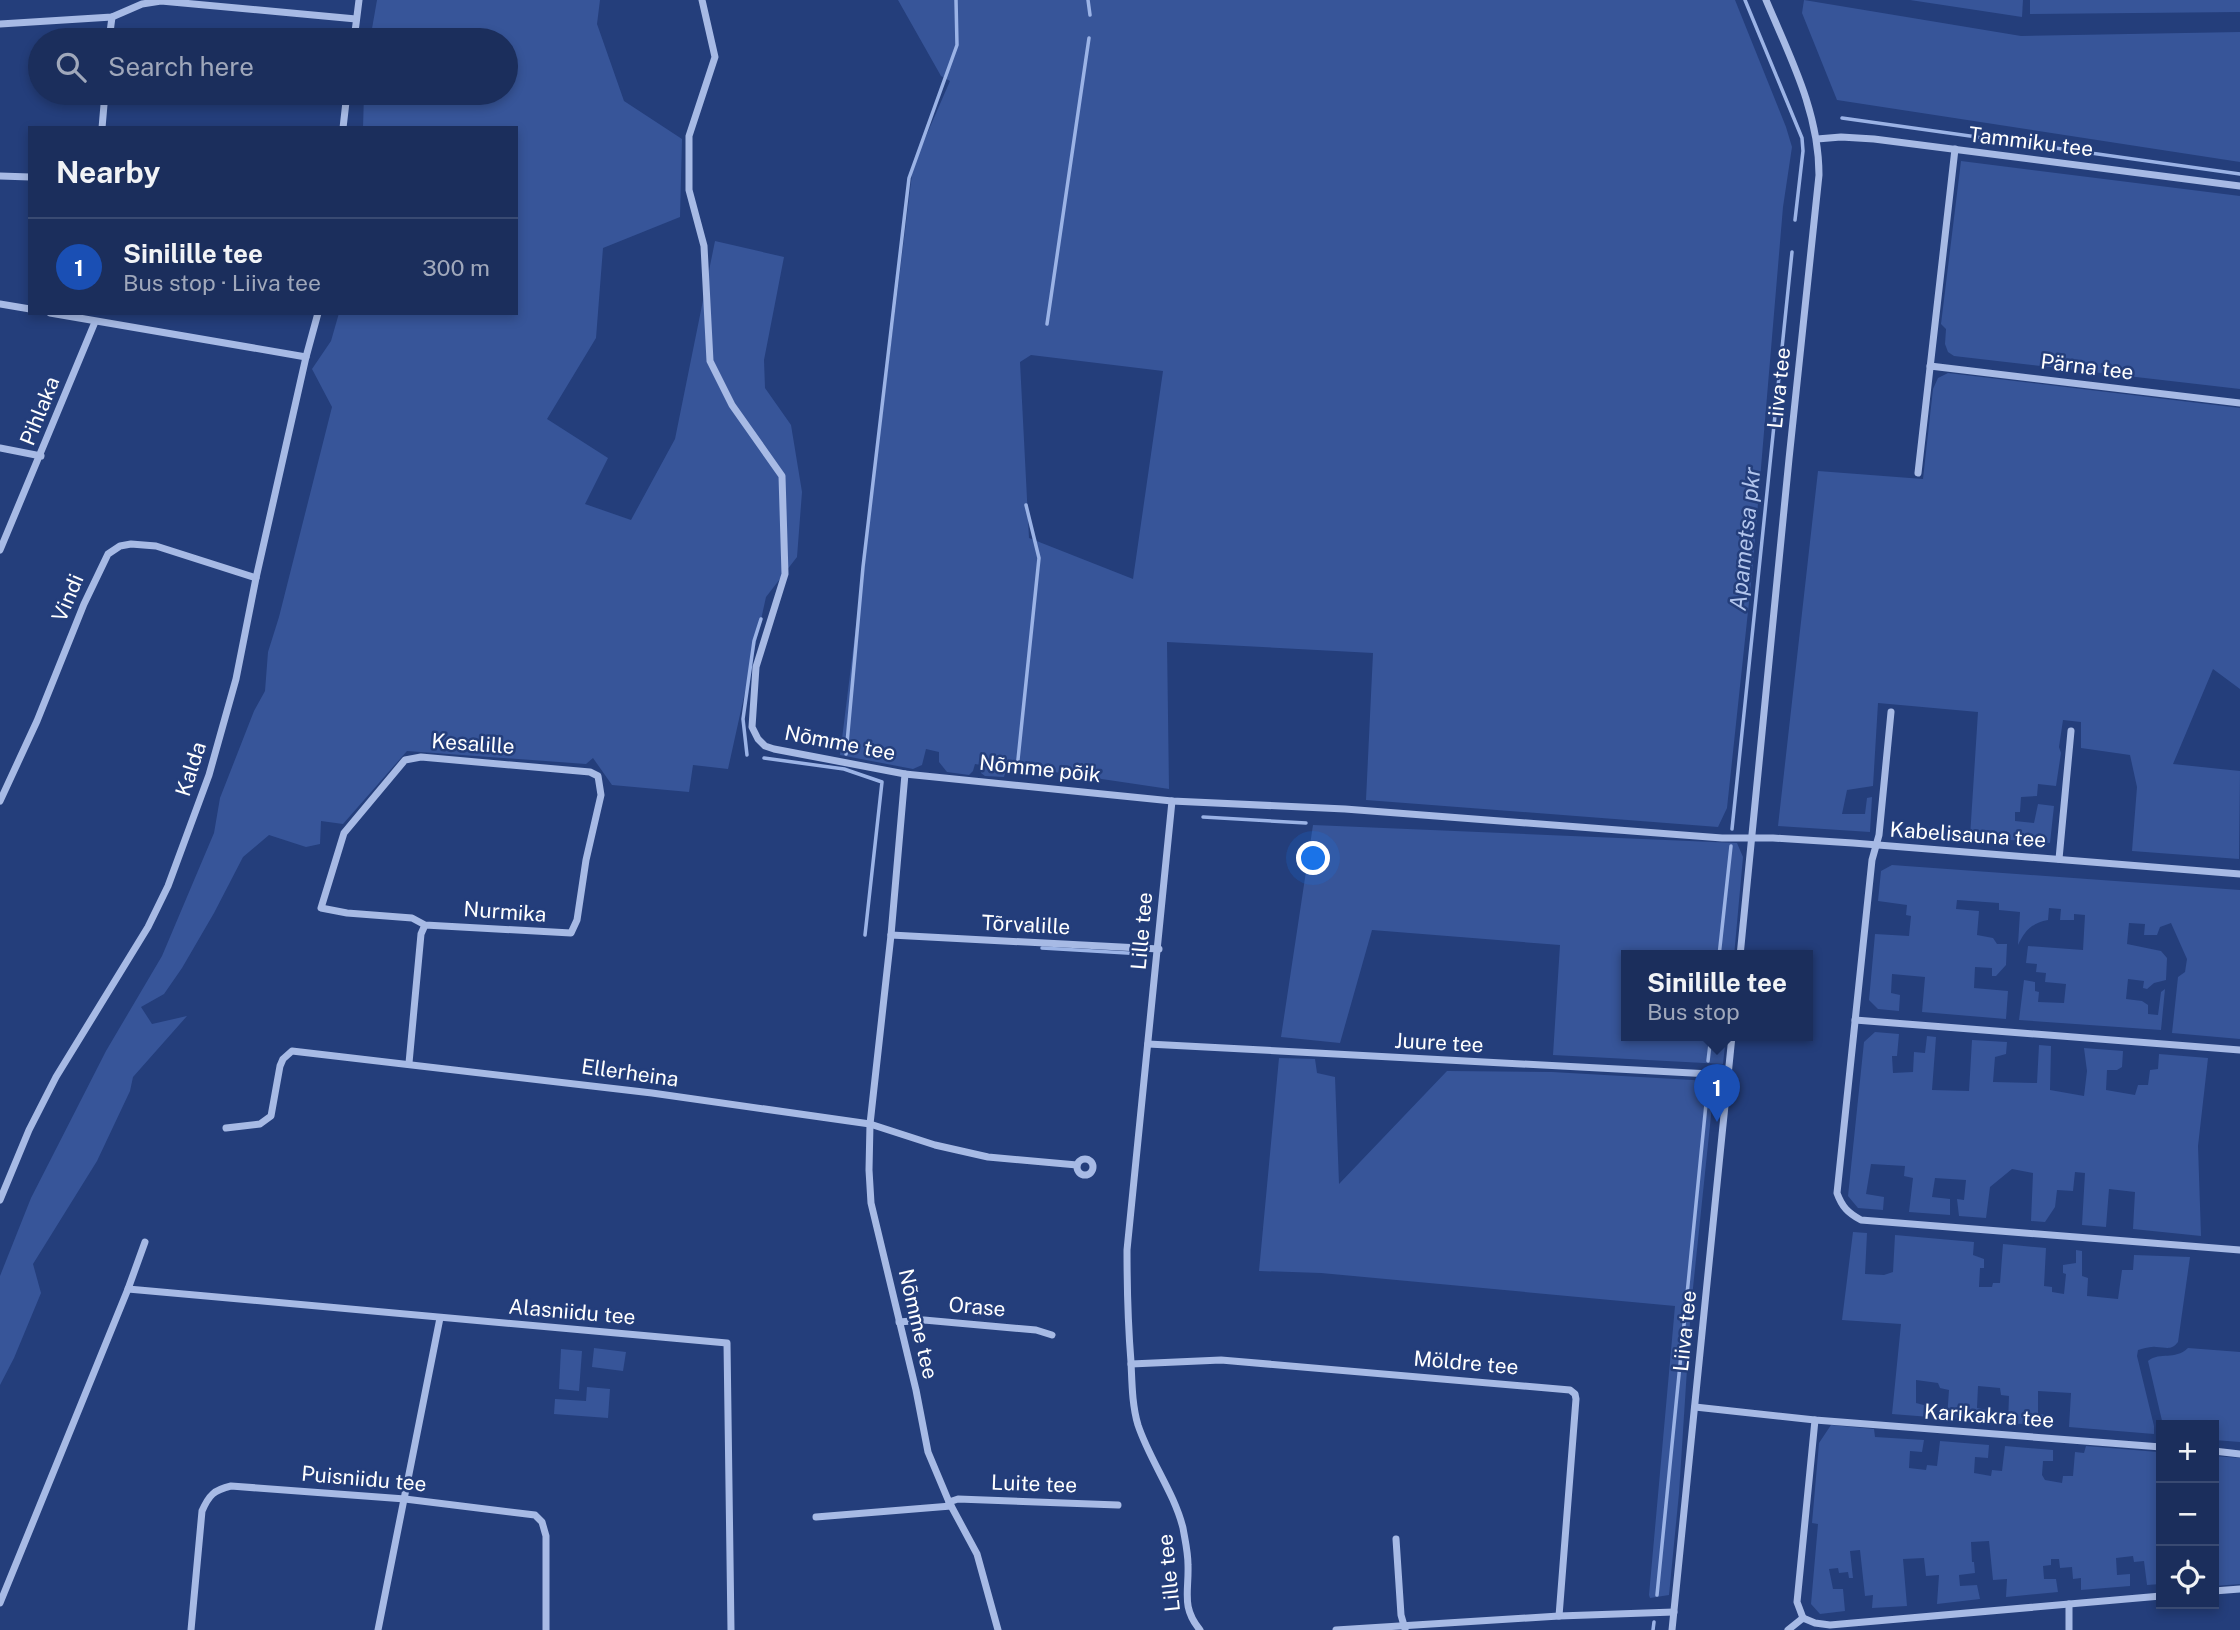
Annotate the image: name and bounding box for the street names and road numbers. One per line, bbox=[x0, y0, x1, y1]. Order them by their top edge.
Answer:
street label: Tammiku tee bbox=[1967, 121, 2095, 162]
street label: Liiva tee bbox=[1762, 346, 1795, 430]
street label: Pärna tee bbox=[2039, 348, 2135, 385]
street label: Pihlaka bbox=[14, 373, 65, 449]
street label: Vindi bbox=[46, 570, 89, 625]
street label: Nõmme tee bbox=[783, 720, 898, 766]
street label: Kesalille bbox=[431, 728, 515, 759]
street label: Kalda bbox=[170, 738, 211, 799]
street label: Nõmme põik bbox=[978, 750, 1102, 787]
street label: Kabelisauna tee bbox=[1889, 817, 2047, 852]
street label: Lille tee bbox=[1126, 891, 1157, 971]
street label: Nurmika bbox=[463, 896, 547, 927]
street label: Tõrvalille bbox=[981, 910, 1071, 939]
street label: Juure tee bbox=[1394, 1028, 1484, 1057]
street label: Ellerheina bbox=[580, 1053, 680, 1092]
street label: Nõmme tee bbox=[894, 1266, 943, 1381]
street label: Liiva tee bbox=[1668, 1289, 1701, 1373]
street label: Orase bbox=[947, 1292, 1007, 1321]
street label: Alasniidu tee bbox=[507, 1293, 637, 1330]
street label: Möldre tee bbox=[1412, 1345, 1520, 1380]
street label: Karikakra tee bbox=[1923, 1398, 2055, 1433]
street label: Puisniidu tee bbox=[300, 1461, 428, 1496]
street label: Luite tee bbox=[991, 1470, 1077, 1497]
street label: Lille tee bbox=[1152, 1533, 1185, 1613]

